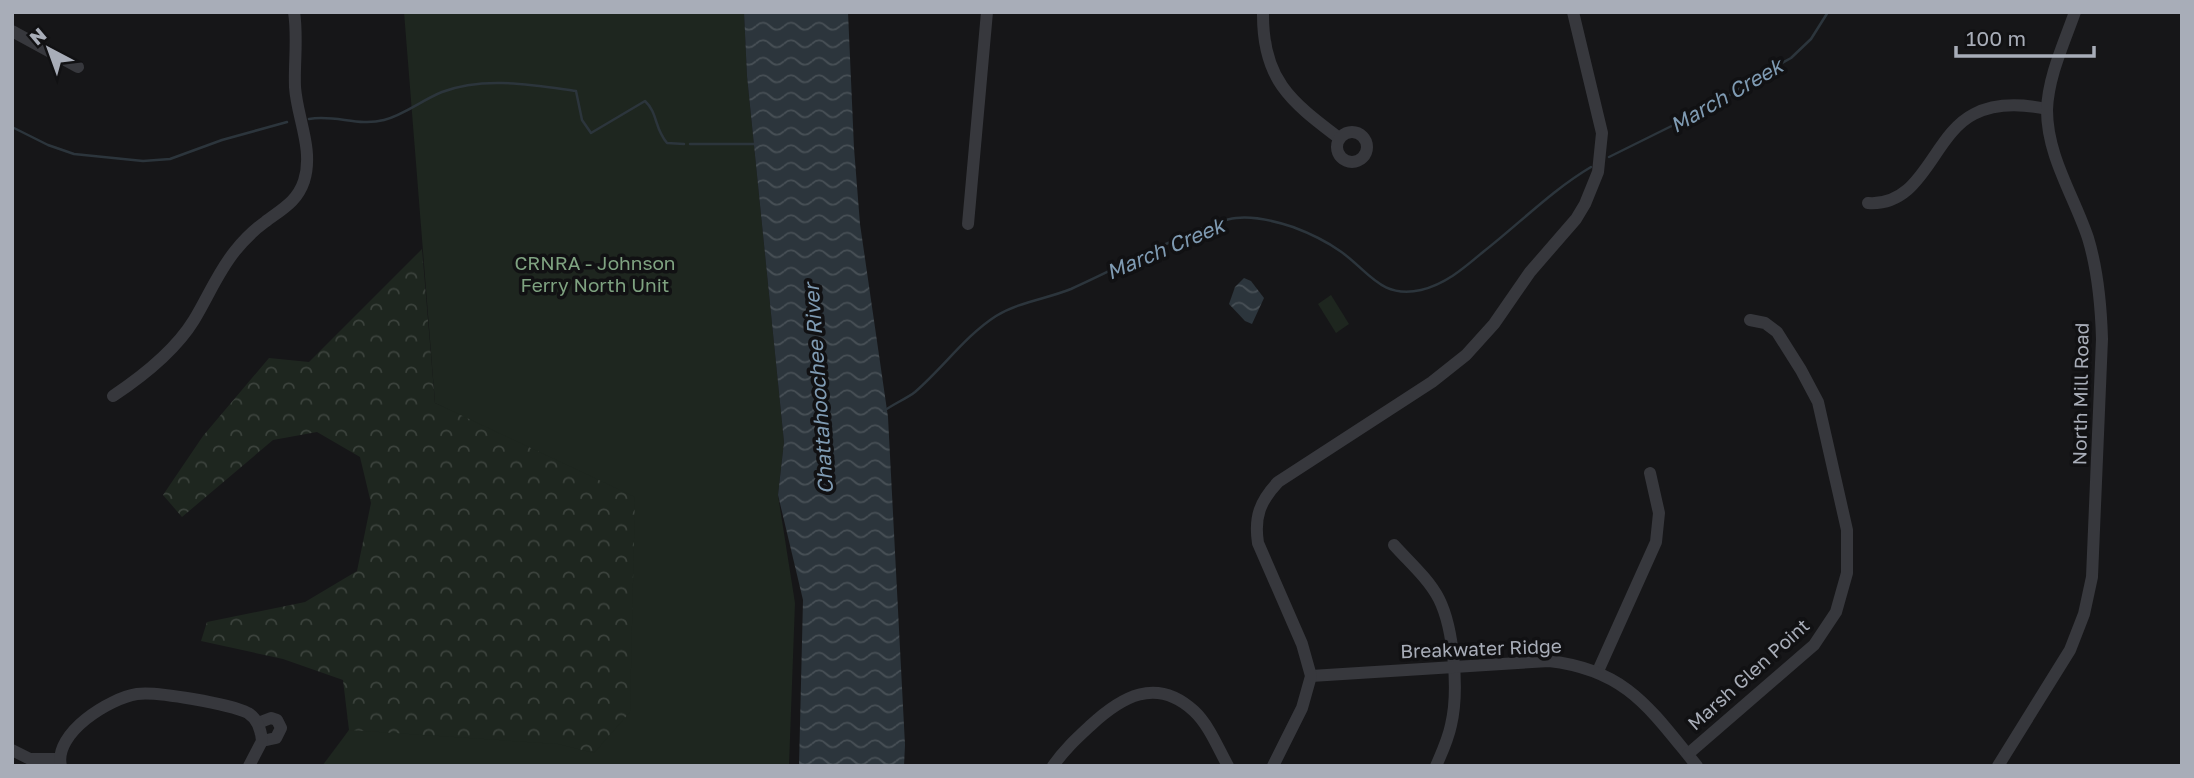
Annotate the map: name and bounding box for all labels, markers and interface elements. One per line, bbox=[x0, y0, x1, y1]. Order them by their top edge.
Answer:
north arrow bbox=[14, 14, 84, 84]
scale bar bbox=[1956, 14, 2094, 58]
text: N bbox=[25, 22, 51, 49]
text: 100 m bbox=[1966, 25, 2026, 51]
water label: March Creek bbox=[1665, 51, 1789, 138]
water label: March Creek bbox=[1102, 211, 1230, 285]
park label: CRNRA - Johnson Ferry North Unit bbox=[514, 251, 676, 296]
water label: Chattahoochee River bbox=[797, 280, 838, 495]
street label: North Mill Road bbox=[2067, 323, 2093, 465]
street label: Marsh Glen Point bbox=[1682, 613, 1814, 735]
street label: Breakwater Ridge bbox=[1400, 634, 1562, 662]

